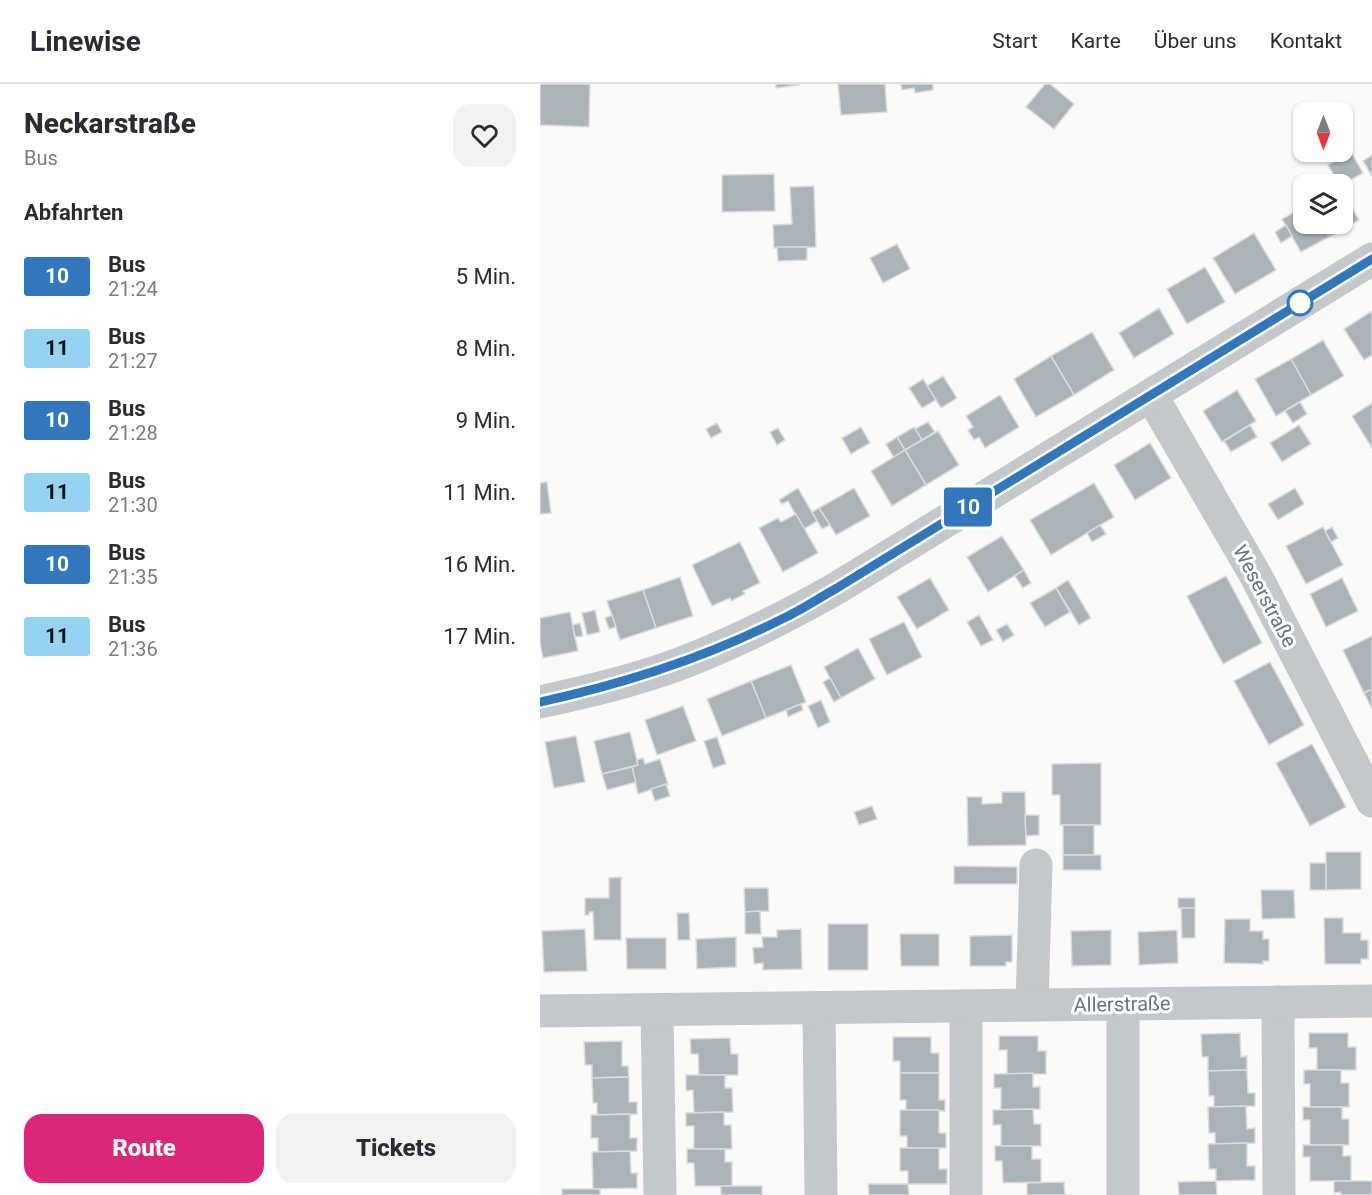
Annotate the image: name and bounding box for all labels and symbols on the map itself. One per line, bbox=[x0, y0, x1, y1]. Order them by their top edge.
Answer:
north arrow bbox=[1293, 102, 1353, 162]
unlabelled marker bbox=[1287, 290, 1313, 316]
line badge: 10 bbox=[941, 488, 995, 526]
street label: Weserstraße bbox=[1228, 541, 1302, 651]
street label: Allerstraße bbox=[1073, 991, 1171, 1017]

